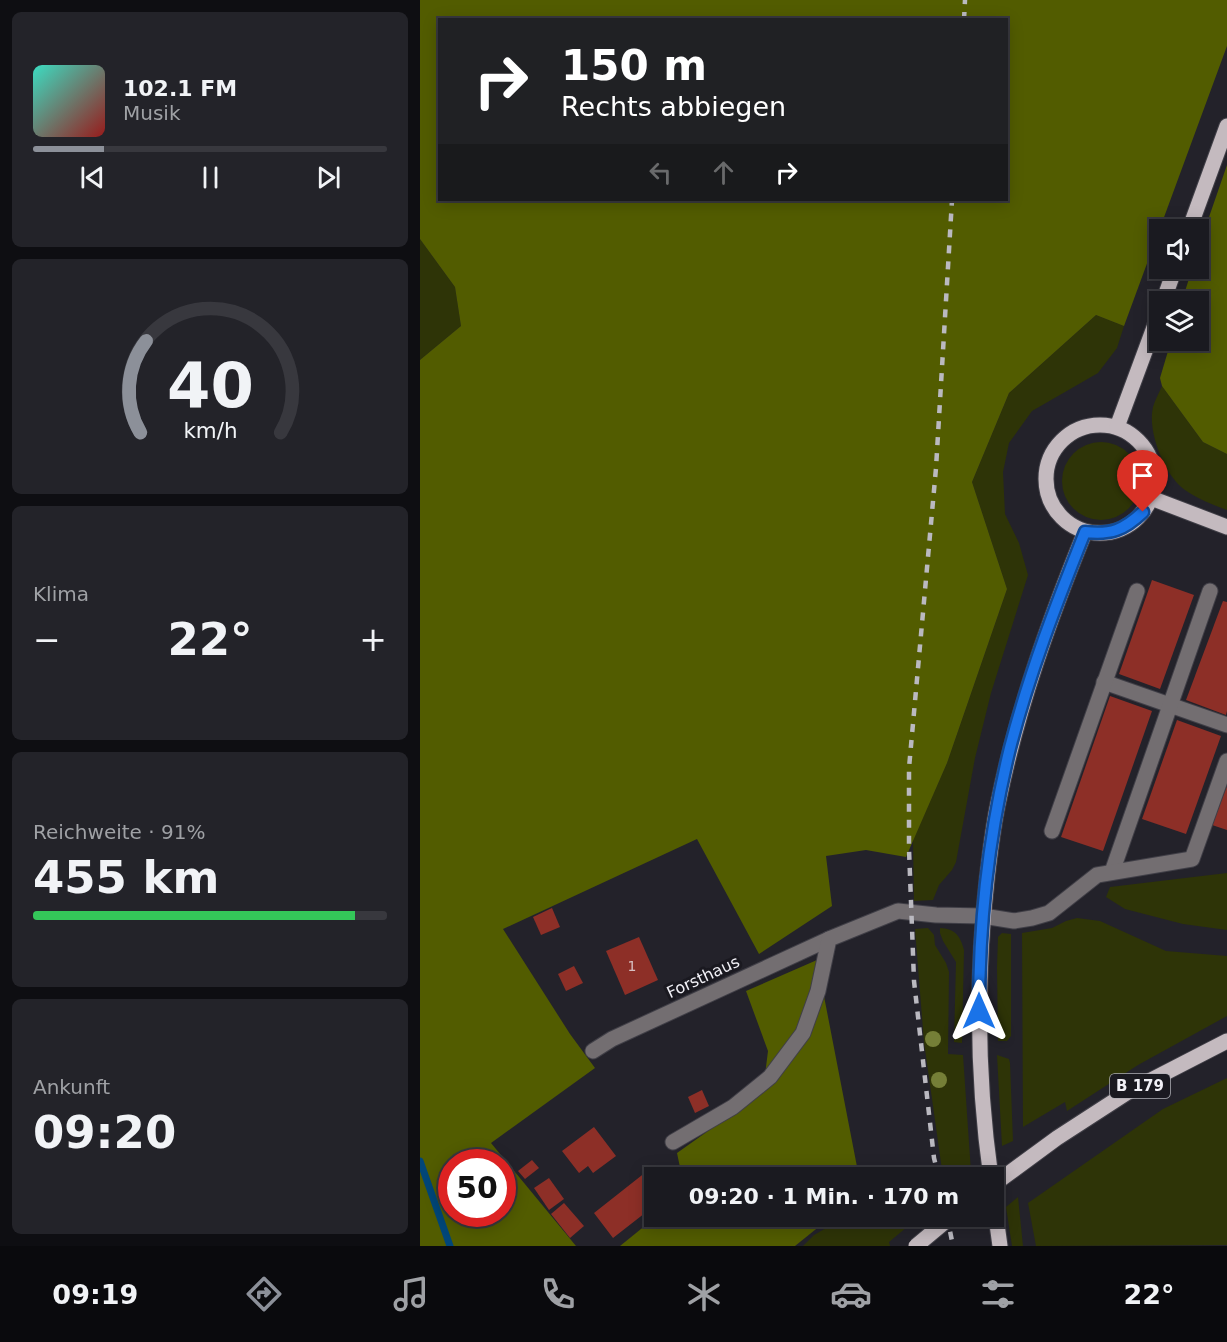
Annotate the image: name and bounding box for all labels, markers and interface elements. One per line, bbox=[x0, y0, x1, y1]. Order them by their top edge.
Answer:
text: 150 m bbox=[561, 41, 707, 90]
icon: right bbox=[462, 42, 540, 120]
text: 102.1 FM bbox=[123, 76, 237, 101]
text: Rechts abbiegen bbox=[561, 91, 786, 122]
text: Musik bbox=[123, 101, 181, 125]
icon: left bbox=[644, 156, 677, 189]
icon: ahead bbox=[707, 156, 740, 189]
icon: right bbox=[770, 156, 803, 189]
icon: previous bbox=[76, 161, 109, 194]
icon: pause bbox=[194, 161, 227, 194]
icon: next bbox=[312, 161, 345, 194]
map controls bbox=[1149, 219, 1209, 351]
button: sound bbox=[1149, 219, 1209, 279]
button: layers bbox=[1149, 291, 1209, 351]
text: 40 bbox=[167, 349, 253, 422]
text: km/h bbox=[183, 419, 237, 444]
pin bbox=[1117, 450, 1168, 512]
icon: arrive bbox=[1126, 459, 1159, 492]
text: Klima bbox=[33, 582, 89, 606]
text: 22° bbox=[167, 613, 253, 666]
text: − bbox=[33, 620, 61, 659]
text: + bbox=[359, 620, 387, 659]
text: Reichweite · 91% bbox=[33, 820, 205, 844]
text: 455 km bbox=[33, 851, 219, 904]
street label: Forsthaus bbox=[664, 952, 742, 1002]
house number: 1 bbox=[628, 958, 636, 974]
position arrow bbox=[947, 979, 1011, 1043]
road number: B 179 bbox=[1110, 1074, 1170, 1098]
text: Ankunft bbox=[33, 1075, 110, 1099]
text: 09:20 bbox=[33, 1106, 176, 1159]
speed limit sign: 50 bbox=[438, 1149, 516, 1227]
text: 09:20 · 1 Min. · 170 m bbox=[689, 1184, 959, 1209]
icon: directions bbox=[243, 1273, 285, 1315]
icon: music bbox=[390, 1273, 432, 1315]
icon: phone bbox=[537, 1273, 579, 1315]
icon: climate bbox=[683, 1273, 725, 1315]
icon: car bbox=[830, 1273, 872, 1315]
icon: filters bbox=[977, 1273, 1019, 1315]
text: 09:19 bbox=[52, 1279, 138, 1310]
text: 22° bbox=[1123, 1279, 1175, 1310]

